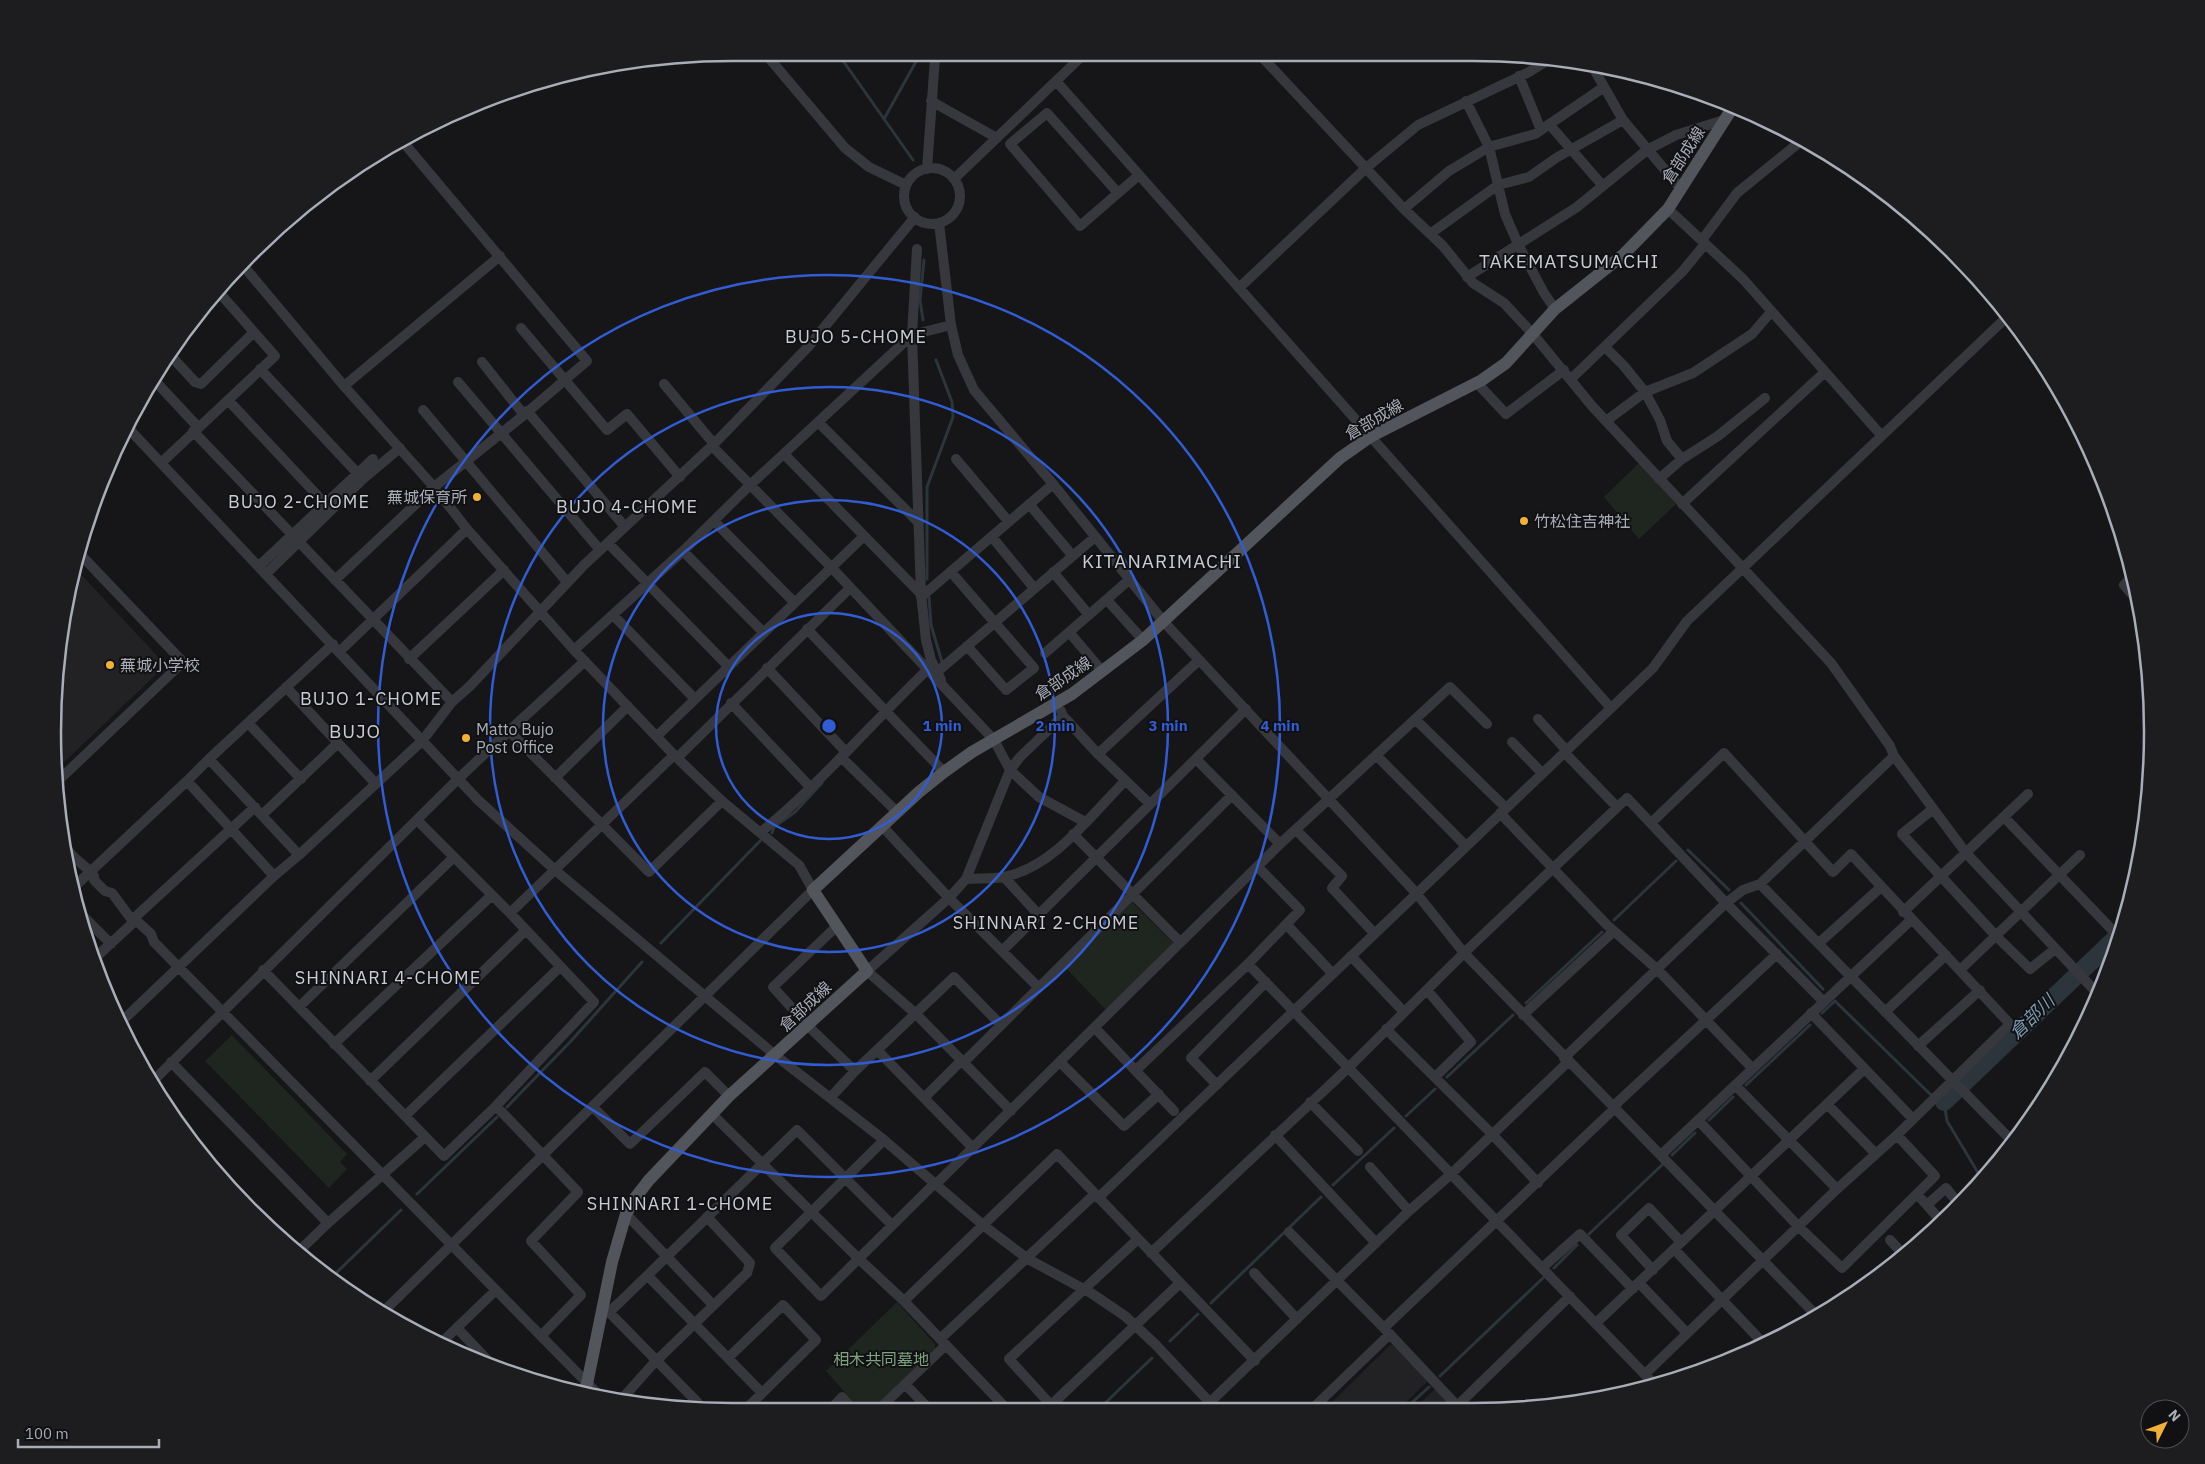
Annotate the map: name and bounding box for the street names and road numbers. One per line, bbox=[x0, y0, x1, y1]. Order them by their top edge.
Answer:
street label: 倉部成線 bbox=[1657, 123, 1709, 187]
street label: 倉部成線 bbox=[1341, 394, 1407, 444]
street label: 倉部成線 bbox=[1031, 652, 1095, 704]
street label: 倉部成線 bbox=[775, 977, 835, 1035]

